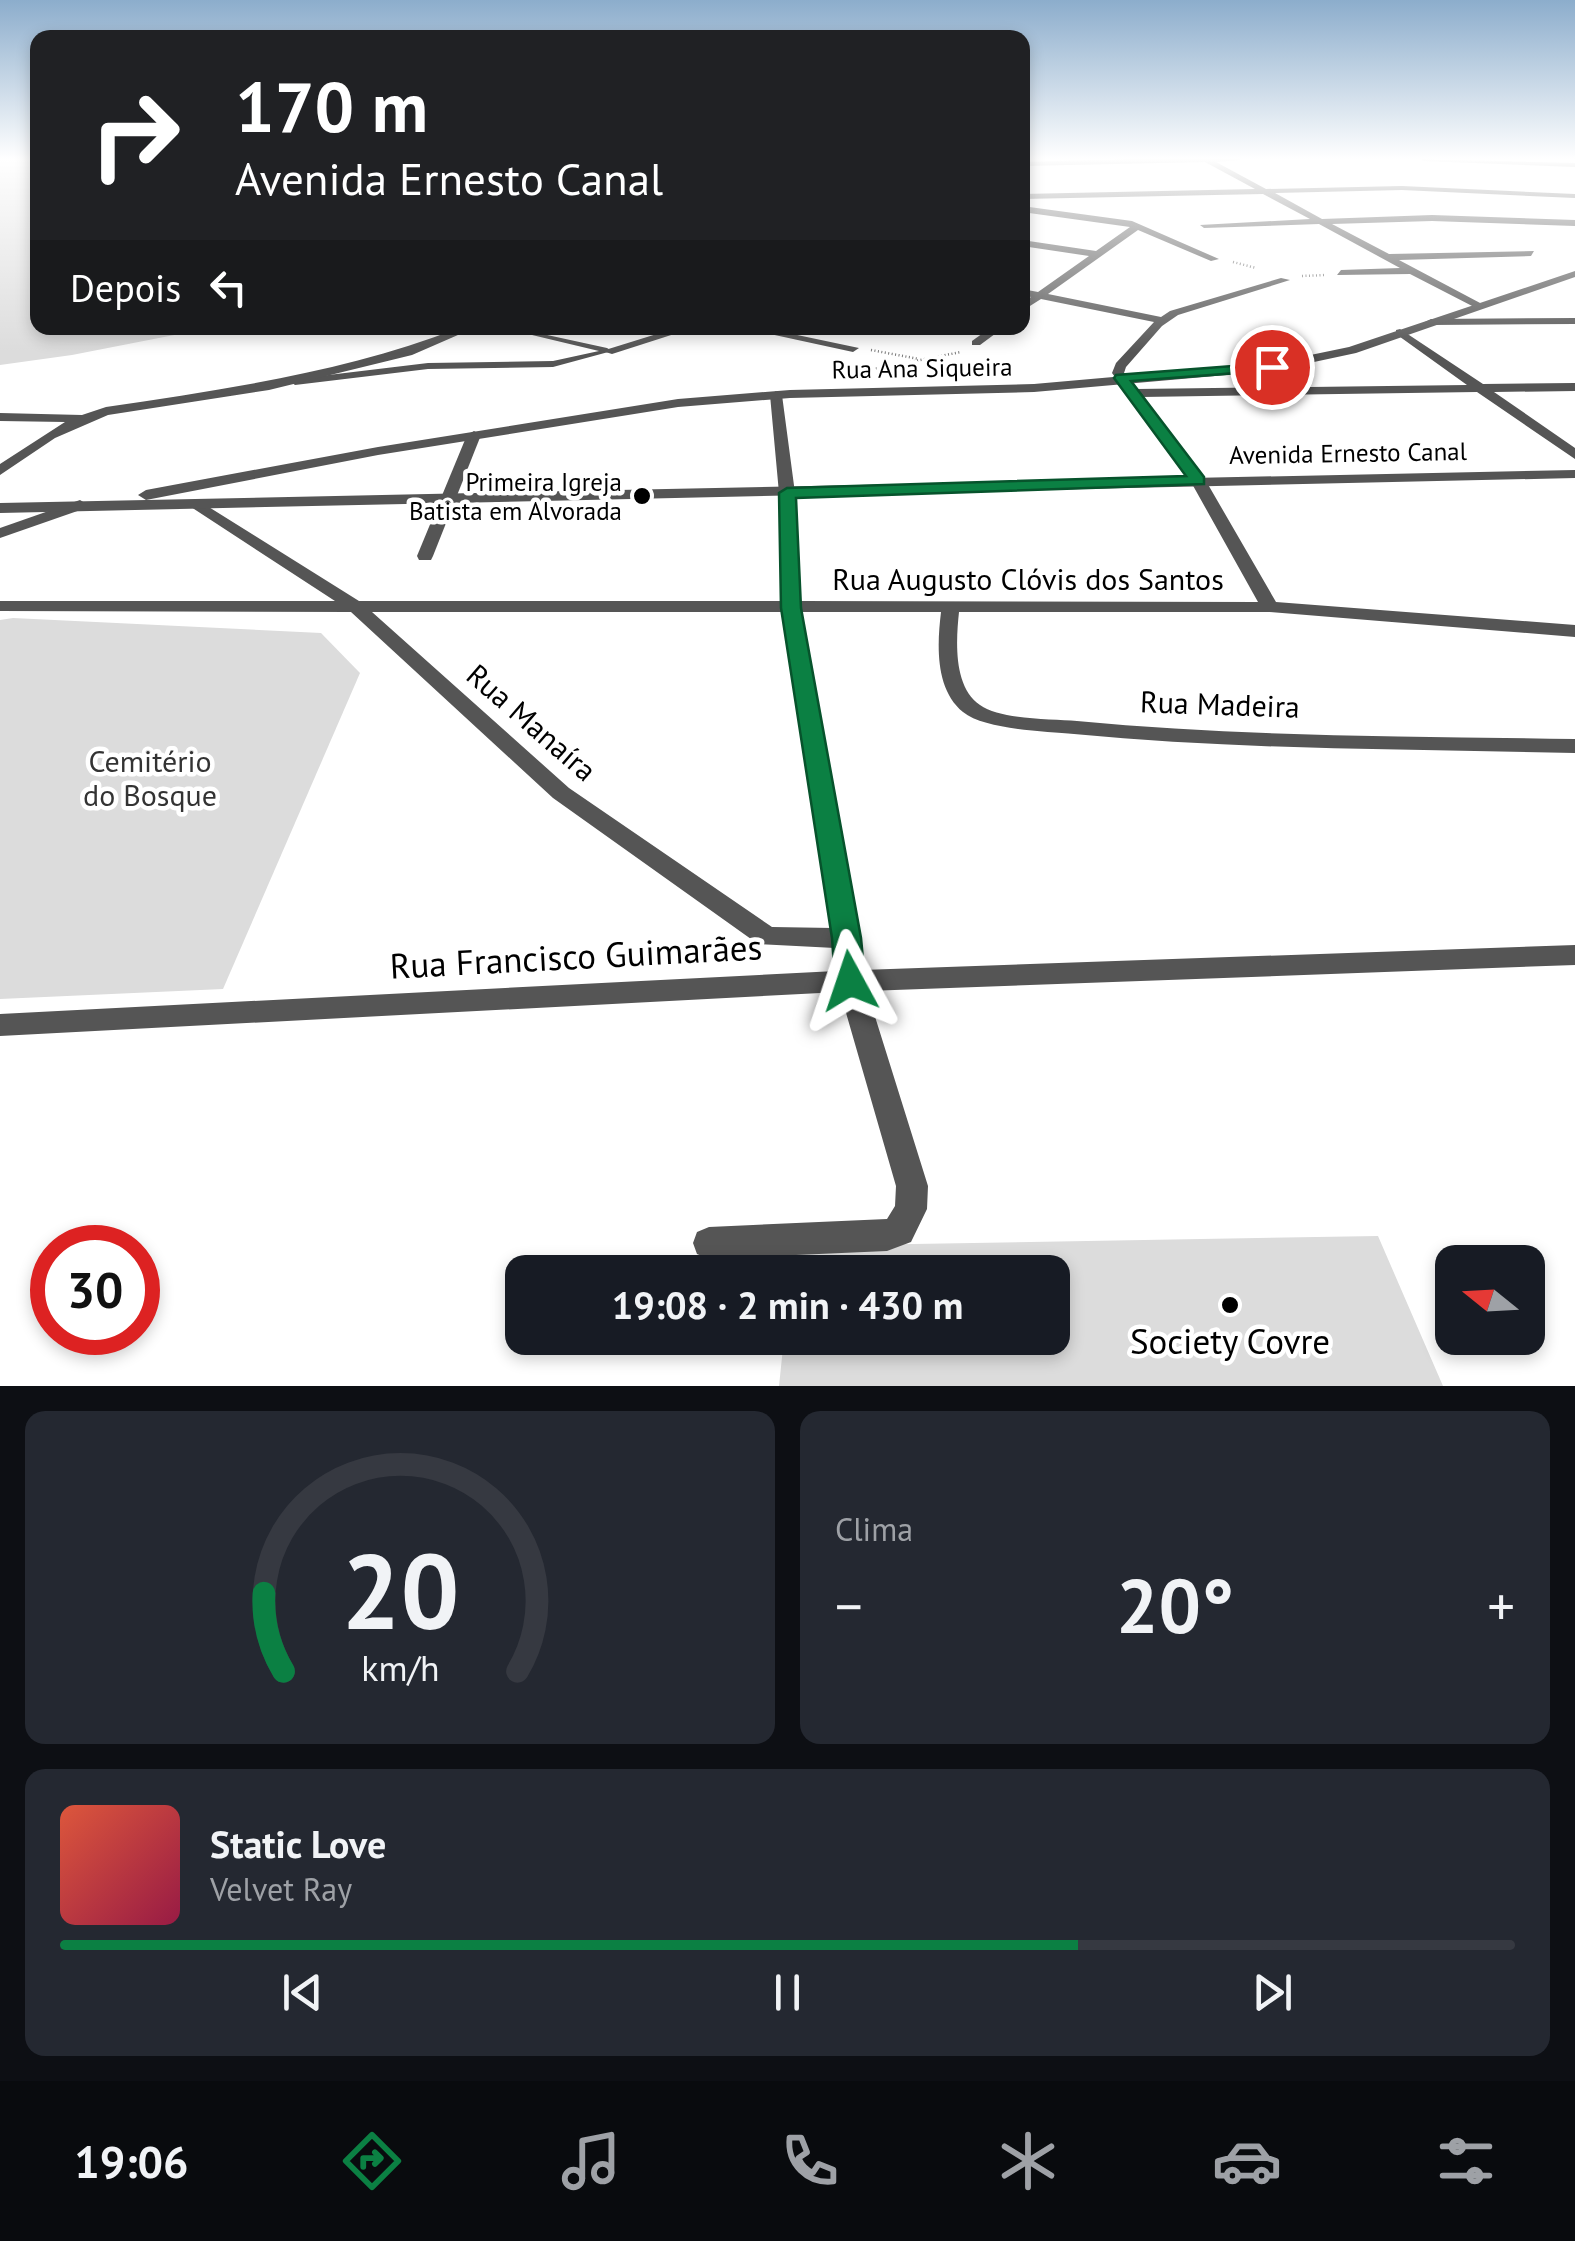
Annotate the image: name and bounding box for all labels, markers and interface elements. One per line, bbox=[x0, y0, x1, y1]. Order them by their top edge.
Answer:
text: 170 m bbox=[235, 61, 428, 151]
icon: right bbox=[70, 70, 200, 200]
text: Avenida Ernesto Canal bbox=[235, 149, 663, 207]
icon: left bbox=[201, 260, 256, 315]
text: Depois bbox=[70, 263, 181, 312]
pin bbox=[1230, 325, 1315, 410]
icon: arrive bbox=[1245, 340, 1300, 395]
street label: Rua Ana Siqueira bbox=[831, 350, 1013, 386]
street label: Avenida Ernesto Canal bbox=[1229, 435, 1468, 471]
place label: Primeira Igreja Batista em Alvorada bbox=[409, 466, 622, 527]
marker: Primeira Igreja Batista em Alvorada bbox=[631, 485, 653, 507]
street label: Rua Augusto Clóvis dos Santos bbox=[832, 559, 1224, 598]
street label: Rua Manaíra bbox=[459, 655, 605, 789]
street label: Rua Madeira bbox=[1140, 681, 1301, 726]
park label: Cemitério do Bosque bbox=[83, 741, 217, 814]
street label: Rua Francisco Guimarães bbox=[389, 923, 763, 989]
position arrow bbox=[798, 929, 902, 1033]
speed limit sign: 30 bbox=[30, 1225, 160, 1355]
north arrow bbox=[1435, 1245, 1545, 1355]
map controls bbox=[1435, 1245, 1545, 1355]
text: 19:08 · 2 min · 430 m bbox=[612, 1280, 963, 1329]
marker: Society Covre bbox=[1219, 1294, 1241, 1316]
place label: Society Covre bbox=[1130, 1318, 1330, 1364]
text: Clima bbox=[835, 1508, 913, 1550]
text: 20 bbox=[341, 1523, 459, 1658]
text: 20° bbox=[1116, 1557, 1234, 1654]
text: − bbox=[835, 1570, 863, 1641]
text: + bbox=[1487, 1570, 1515, 1641]
text: km/h bbox=[361, 1645, 439, 1691]
text: Static Love bbox=[210, 1819, 386, 1868]
text: Velvet Ray bbox=[210, 1868, 352, 1910]
icon: previous bbox=[275, 1965, 330, 2020]
icon: pause bbox=[760, 1965, 815, 2020]
icon: next bbox=[1245, 1965, 1300, 2020]
icon: directions bbox=[337, 2126, 407, 2196]
icon: music bbox=[556, 2126, 626, 2196]
icon: phone bbox=[775, 2126, 845, 2196]
icon: climate bbox=[993, 2126, 1063, 2196]
icon: car bbox=[1212, 2126, 1282, 2196]
icon: filters bbox=[1431, 2126, 1501, 2196]
text: 19:06 bbox=[74, 2132, 189, 2190]

